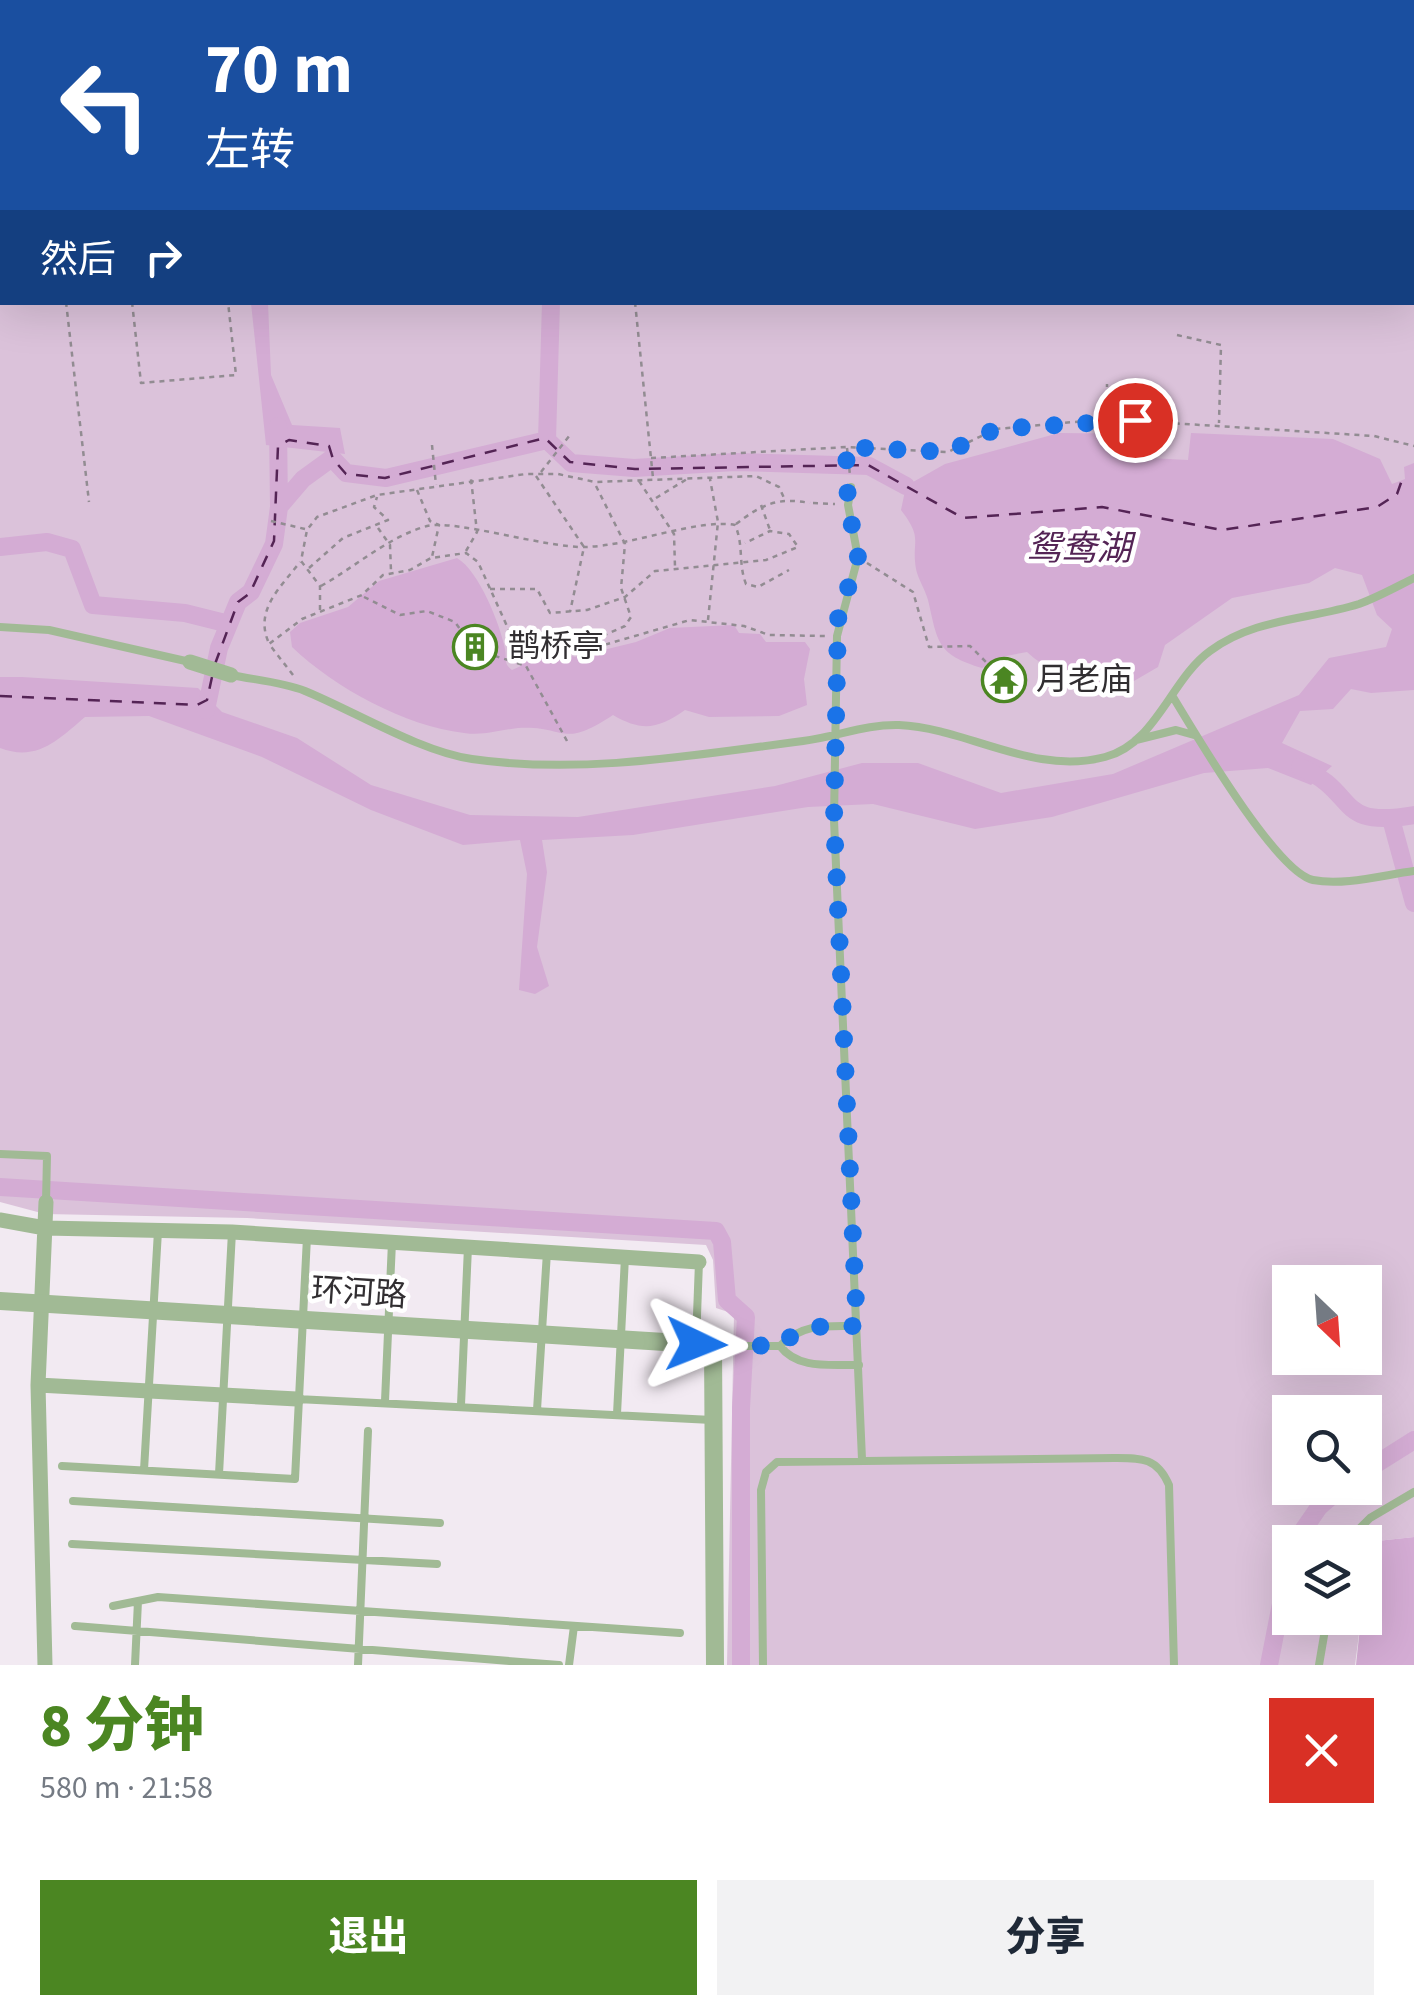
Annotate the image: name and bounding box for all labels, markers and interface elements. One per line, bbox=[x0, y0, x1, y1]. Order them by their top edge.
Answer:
text: 70 m bbox=[205, 20, 353, 120]
icon: left bbox=[40, 40, 170, 170]
text: 左转 bbox=[205, 119, 295, 183]
icon: right bbox=[136, 230, 191, 285]
text: 然后 bbox=[40, 233, 116, 287]
pin bbox=[1093, 378, 1178, 463]
icon: arrive bbox=[1108, 393, 1163, 448]
water label: 鸳鸯湖 bbox=[1026, 524, 1136, 574]
building icon: 鹊桥亭 bbox=[452, 624, 498, 670]
place label: 鹊桥亭 bbox=[508, 624, 604, 670]
temple icon: 月老庙 bbox=[981, 657, 1027, 703]
place label: 月老庙 bbox=[1036, 657, 1132, 703]
north arrow bbox=[1272, 1265, 1382, 1375]
map controls bbox=[1272, 1265, 1382, 1635]
street label: 环河路 bbox=[310, 1267, 408, 1319]
position arrow bbox=[644, 1292, 748, 1396]
button: search bbox=[1272, 1395, 1382, 1505]
button: layers bbox=[1272, 1525, 1382, 1635]
text: 8 分钟 bbox=[40, 1685, 204, 1770]
button: close bbox=[1269, 1698, 1374, 1803]
text: 580 m · 21:58 bbox=[40, 1765, 213, 1811]
button: 退出 bbox=[40, 1880, 697, 1995]
button: 分享 bbox=[717, 1880, 1374, 1995]

